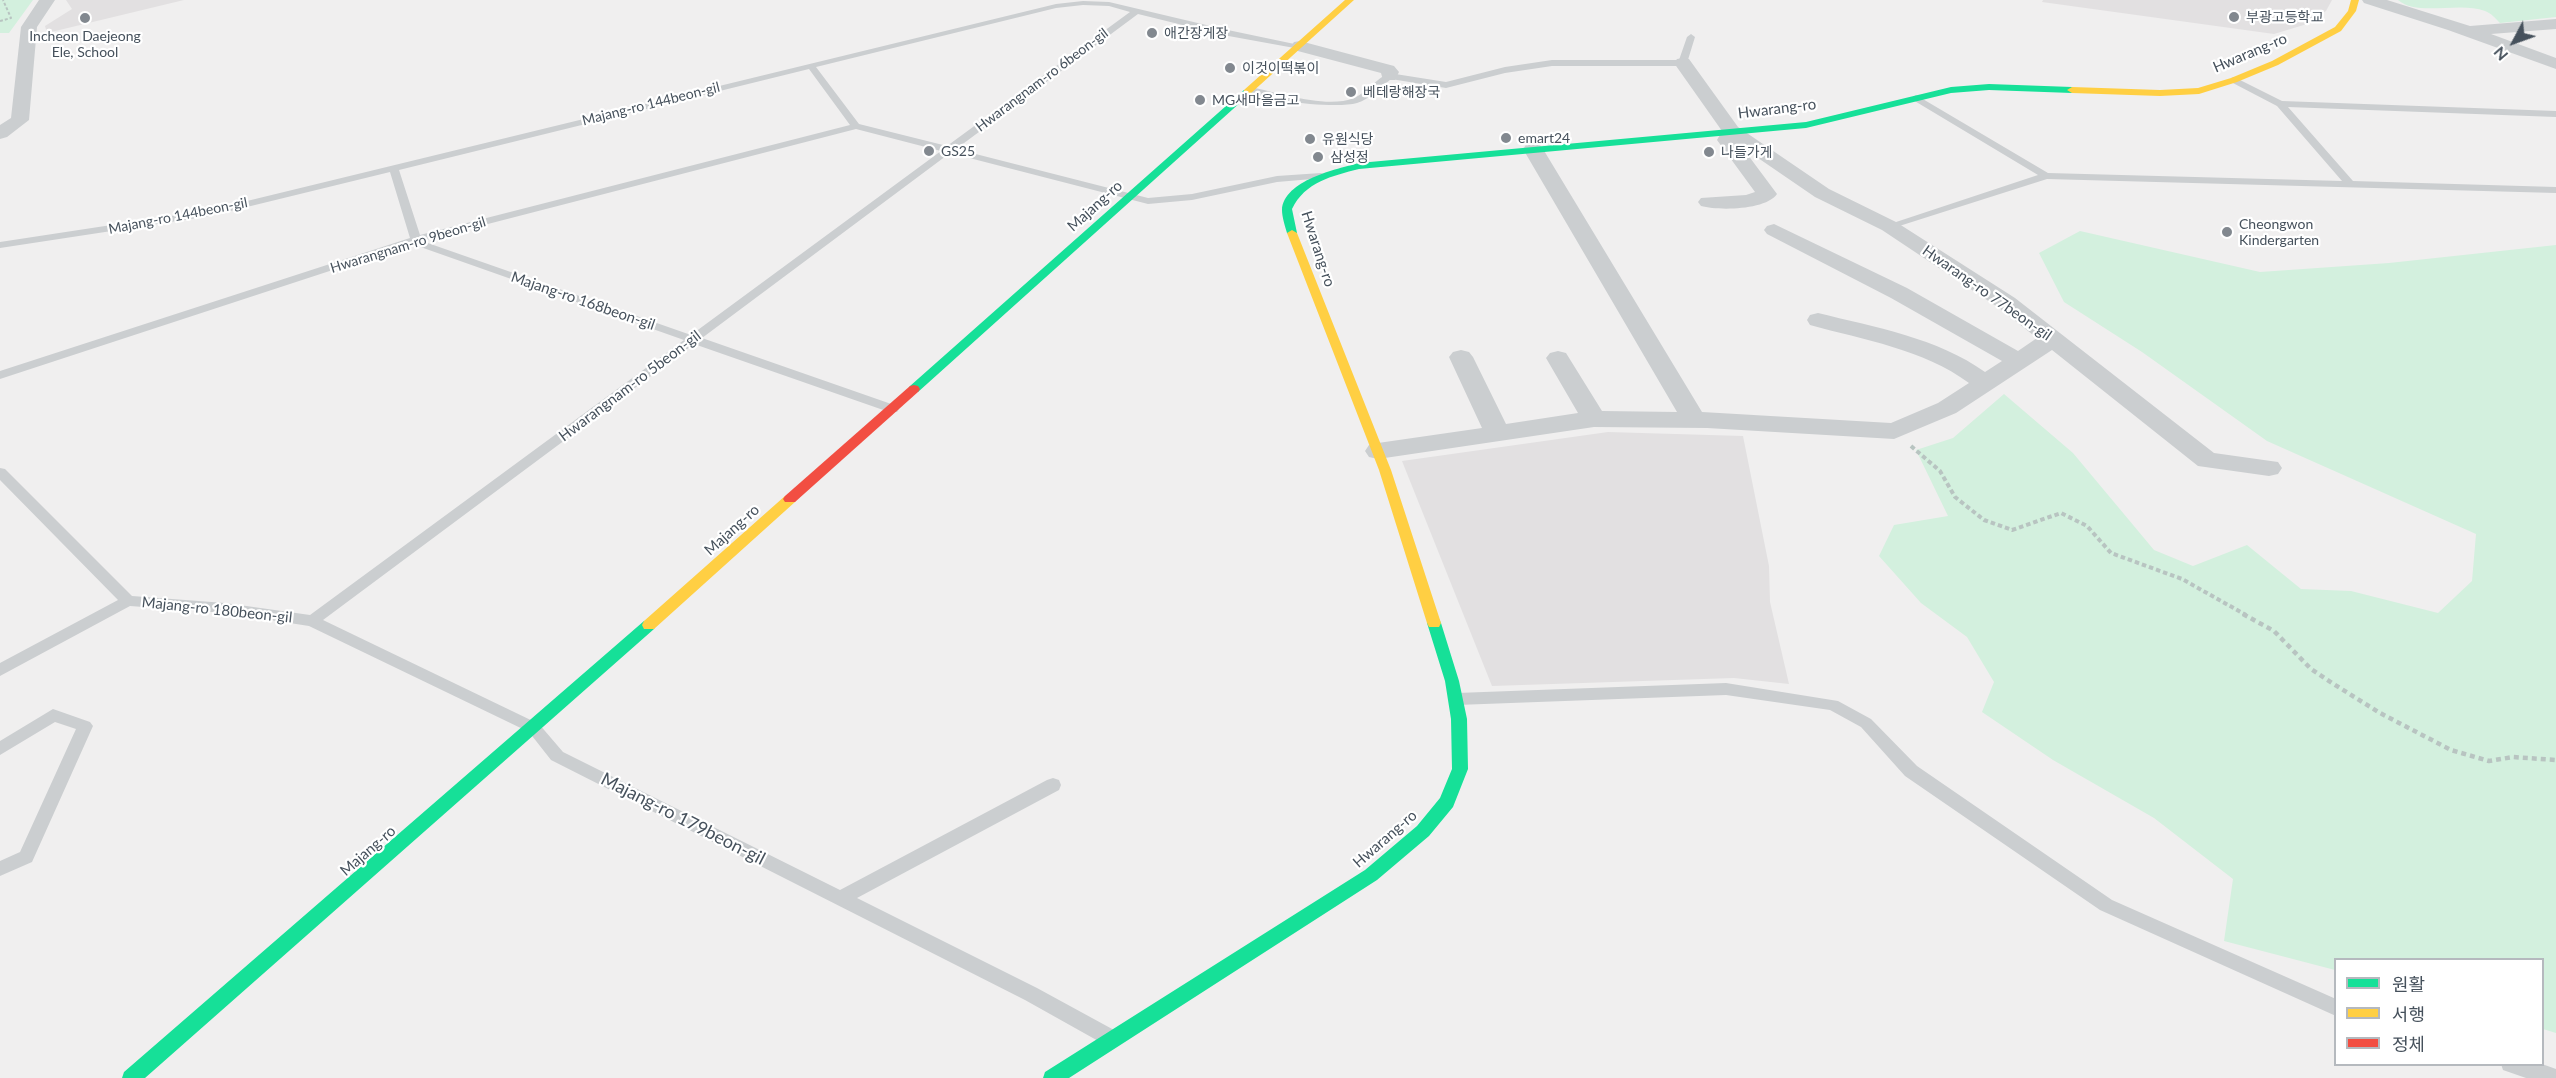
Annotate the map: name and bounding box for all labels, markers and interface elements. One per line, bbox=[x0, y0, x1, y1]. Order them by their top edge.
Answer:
place label: 부광고등학교 bbox=[2246, 9, 2323, 25]
marker: 부광고등학교 bbox=[2227, 10, 2241, 24]
marker: Incheon Daejeong Ele, School bbox=[78, 11, 92, 25]
north arrow bbox=[2484, 12, 2544, 72]
street label: Hwarangnam-ro 6beon-gil bbox=[972, 25, 1112, 135]
place label: 애간장게장 bbox=[1164, 25, 1228, 41]
marker: 애간장게장 bbox=[1145, 26, 1159, 40]
place label: Incheon Daejeong Ele, School bbox=[29, 28, 141, 60]
street label: Hwarang-ro bbox=[2210, 29, 2290, 77]
text: N bbox=[2489, 43, 2511, 65]
place label: 이것이떡볶이 bbox=[1242, 60, 1319, 76]
marker: 이것이떡볶이 bbox=[1223, 61, 1237, 75]
street label: Majang-ro 144beon-gil bbox=[580, 79, 722, 129]
place label: 베테랑해장국 bbox=[1363, 84, 1440, 100]
marker: 베테랑해장국 bbox=[1344, 85, 1358, 99]
place label: MG새마을금고 bbox=[1212, 92, 1300, 108]
marker: MG새마을금고 bbox=[1193, 93, 1207, 107]
street label: Hwarang-ro bbox=[1737, 95, 1817, 123]
place label: emart24 bbox=[1518, 130, 1570, 146]
place label: 유원식당 bbox=[1322, 131, 1374, 147]
marker: emart24 bbox=[1499, 131, 1513, 145]
marker: 유원식당 bbox=[1303, 132, 1317, 146]
place label: GS25 bbox=[941, 143, 975, 159]
marker: GS25 bbox=[922, 144, 936, 158]
place label: 나들가게 bbox=[1721, 144, 1773, 160]
marker: 나들가게 bbox=[1702, 145, 1716, 159]
place label: 삼성정 bbox=[1330, 149, 1369, 165]
marker: 삼성정 bbox=[1311, 150, 1325, 164]
street label: Majang-ro bbox=[1064, 177, 1126, 235]
street label: Majang-ro 144beon-gil bbox=[107, 194, 249, 238]
street label: Hwarang-ro bbox=[1297, 209, 1339, 289]
street label: Hwarangnam-ro 9beon-gil bbox=[328, 213, 488, 277]
place label: Cheongwon Kindergarten bbox=[2239, 216, 2319, 249]
marker: Cheongwon Kindergarten bbox=[2220, 225, 2234, 239]
street label: Hwarang-ro 77beon-gil bbox=[1919, 242, 2055, 344]
street label: Majang-ro 168beon-gil bbox=[509, 268, 657, 334]
street label: Hwarangnam-ro 5beon-gil bbox=[555, 327, 705, 445]
street label: Majang-ro bbox=[701, 501, 763, 559]
street label: Majang-ro 180beon-gil bbox=[141, 593, 293, 627]
street label: Majang-ro 179beon-gil bbox=[597, 768, 769, 870]
street label: Hwarang-ro bbox=[1349, 806, 1421, 872]
street label: Majang-ro bbox=[337, 822, 399, 880]
legend bbox=[2334, 958, 2544, 1066]
text: 원활 bbox=[2392, 973, 2425, 995]
text: 서행 bbox=[2392, 1003, 2425, 1025]
text: 정체 bbox=[2392, 1033, 2425, 1055]

